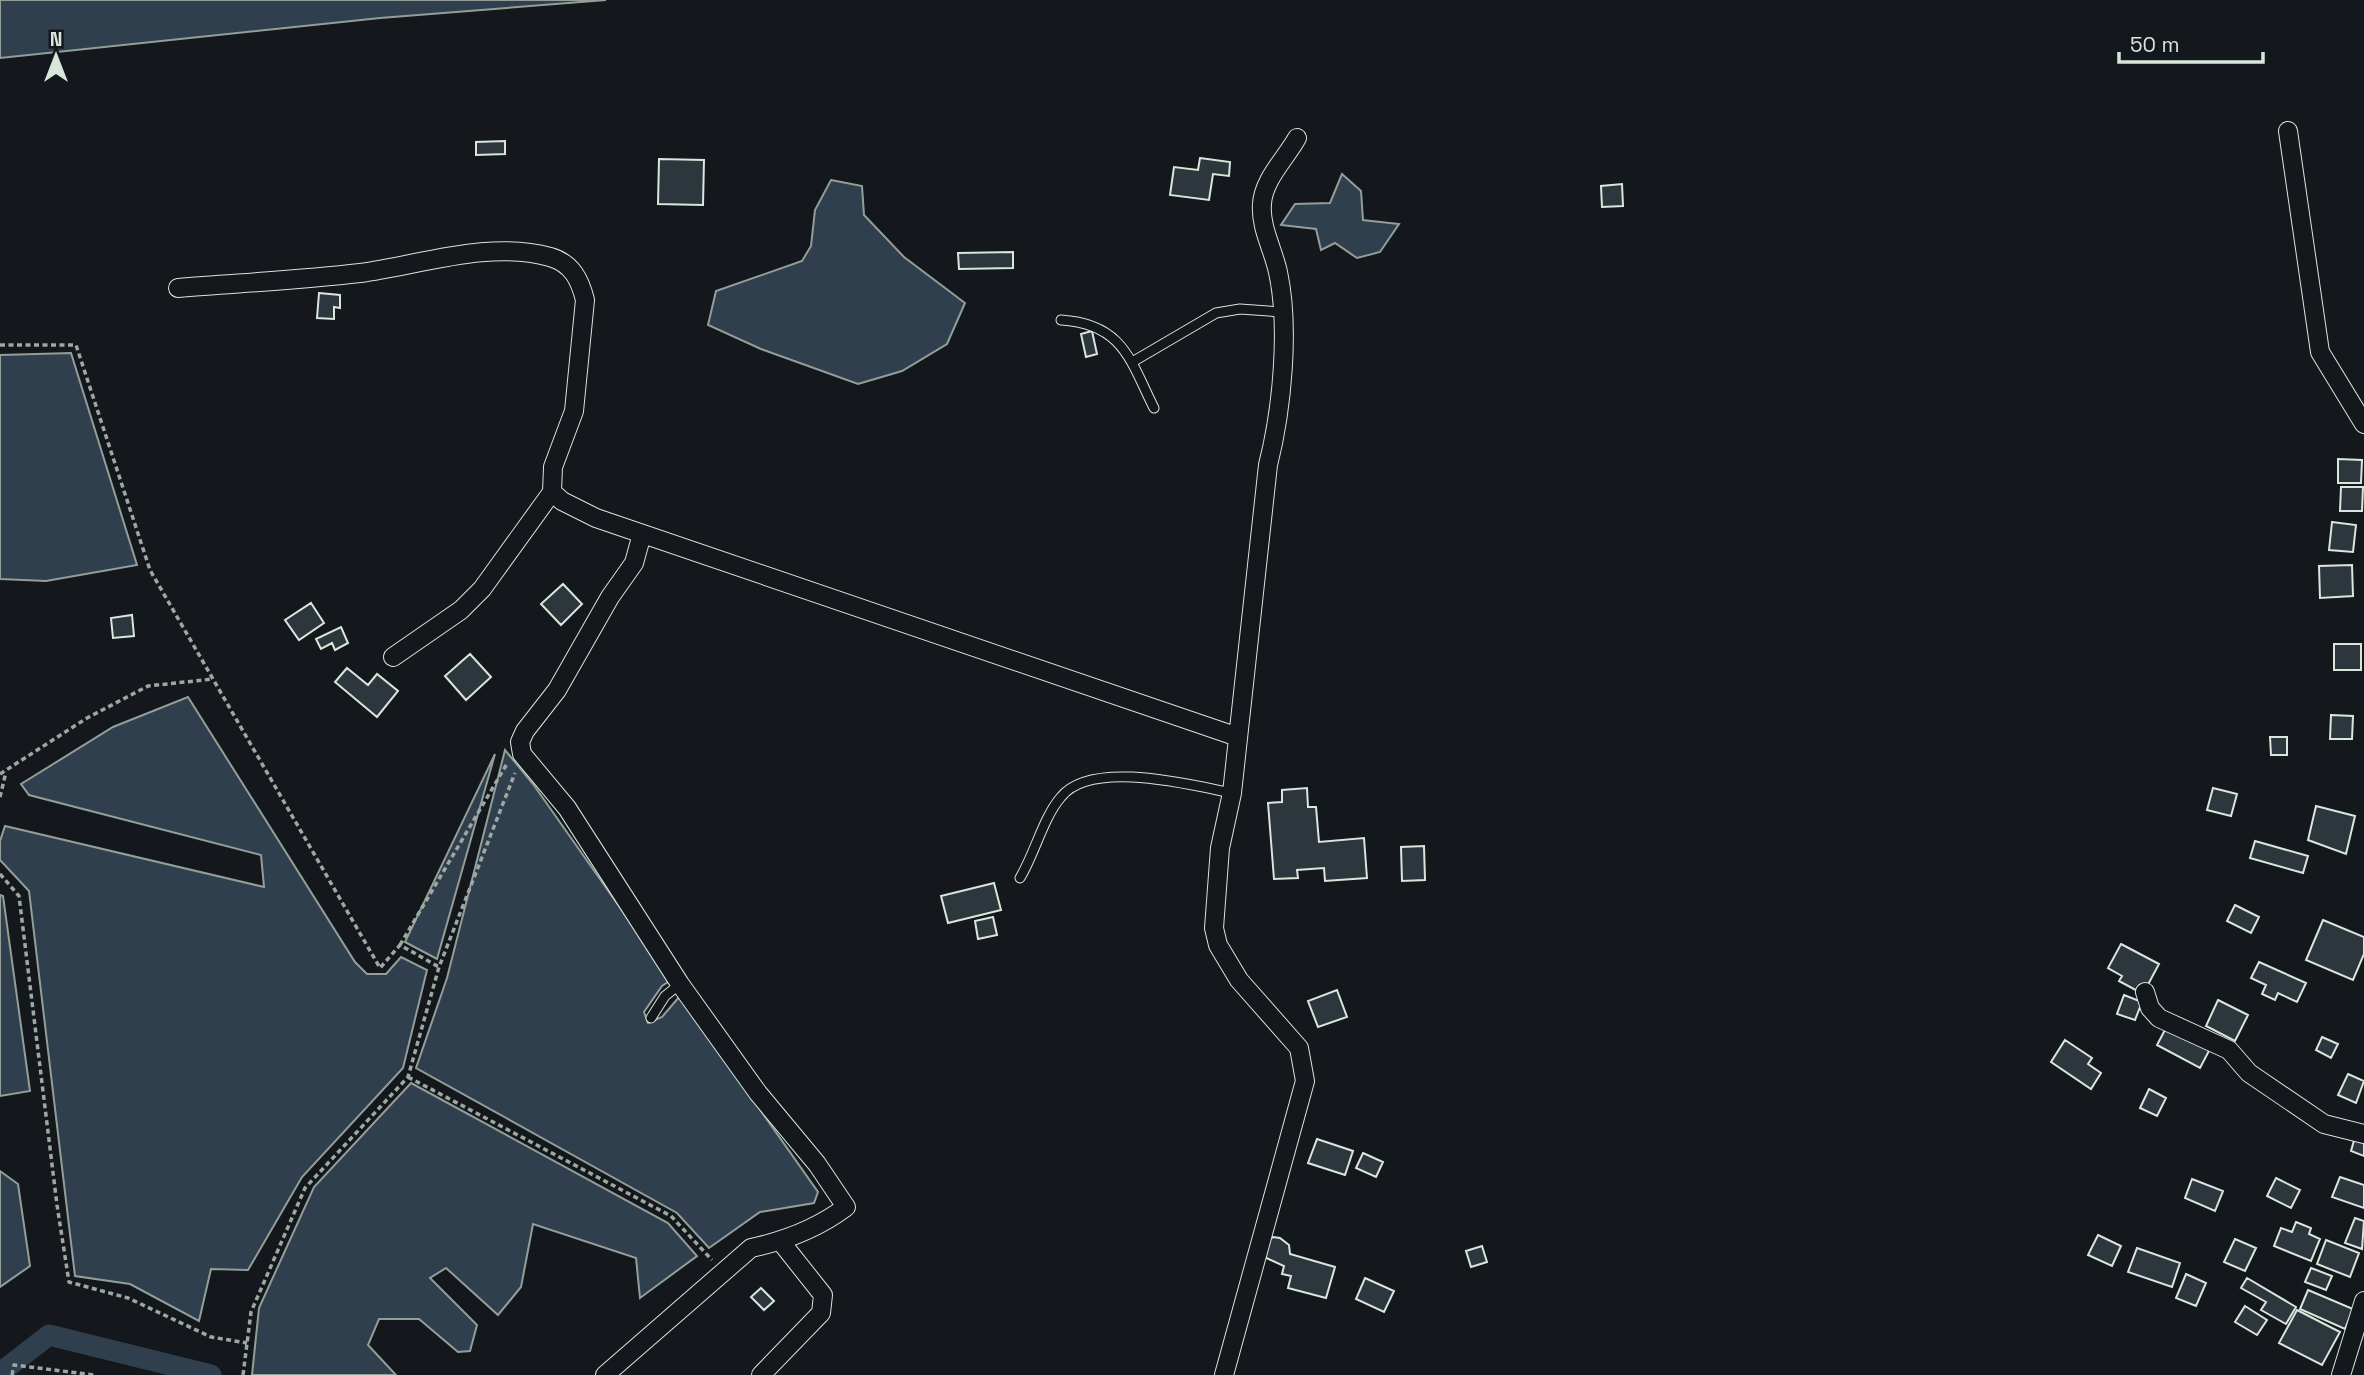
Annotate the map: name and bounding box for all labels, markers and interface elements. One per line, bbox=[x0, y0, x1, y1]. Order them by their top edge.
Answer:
north arrow bbox=[21, 21, 91, 91]
scale bar bbox=[2119, 21, 2262, 65]
text: N bbox=[50, 27, 62, 52]
text: 50 m bbox=[2130, 31, 2180, 58]

